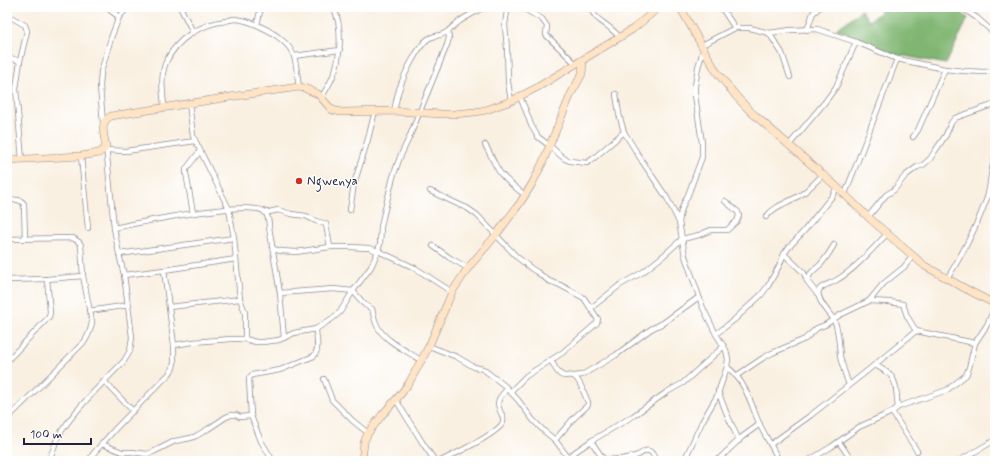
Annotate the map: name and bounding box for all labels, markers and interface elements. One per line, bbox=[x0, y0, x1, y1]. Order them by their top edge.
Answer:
place label: Ngwenya bbox=[307, 173, 358, 192]
marker: Ngwenya bbox=[294, 176, 304, 186]
scale bar bbox=[24, 420, 91, 446]
text: 100 m bbox=[30, 427, 62, 443]

